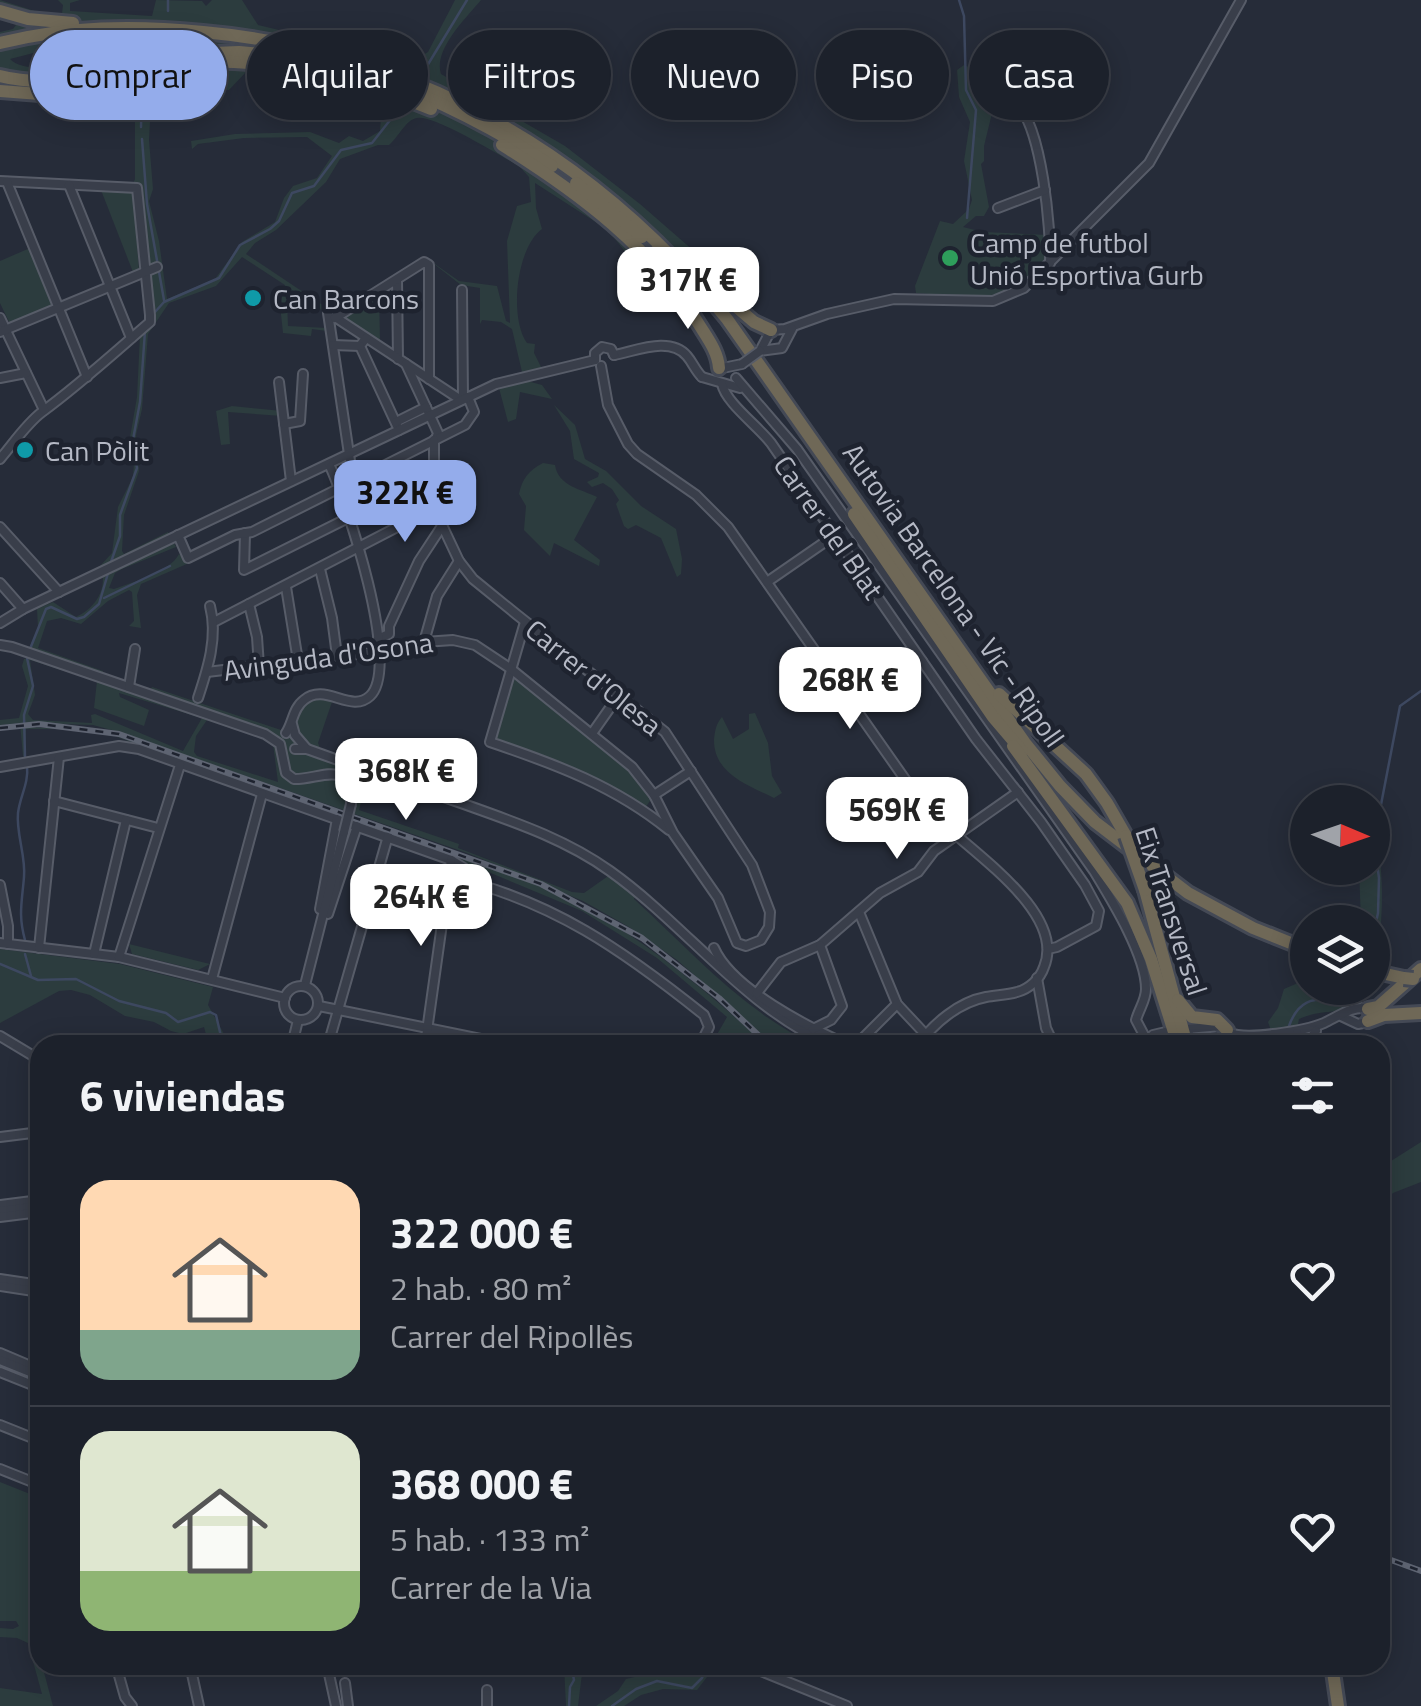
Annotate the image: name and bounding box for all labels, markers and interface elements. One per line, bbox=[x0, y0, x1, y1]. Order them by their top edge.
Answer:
chip: Comprar bbox=[30, 30, 227, 120]
chip: Alquilar bbox=[247, 30, 428, 120]
chip: Filtros bbox=[448, 30, 611, 120]
chip: Nuevo bbox=[631, 30, 796, 120]
chip: Piso bbox=[816, 30, 949, 120]
chip: Casa bbox=[969, 30, 1109, 120]
place label: Camp de futbol Unió Esportiva Gurb bbox=[970, 221, 1204, 296]
pin: 317K € bbox=[607, 247, 769, 332]
marker: Camp de futbol Unió Esportiva Gurb bbox=[939, 247, 961, 269]
text: 317K € bbox=[639, 255, 737, 303]
place label: Can Barcons bbox=[273, 277, 419, 320]
marker: Can Barcons bbox=[242, 287, 264, 309]
place label: Can Pòlit bbox=[45, 429, 149, 472]
street label: Autovia Barcelona - Vic - Ripoll bbox=[832, 434, 1076, 756]
marker: Can Pòlit bbox=[14, 439, 36, 461]
street label: Carrer del Blat bbox=[763, 446, 895, 608]
pin: 322K € bbox=[324, 460, 486, 545]
text: 322K € bbox=[356, 468, 454, 516]
street label: Carrer d'Olesa bbox=[516, 608, 672, 746]
street label: Avinguda d'Osona bbox=[220, 620, 436, 692]
pin: 268K € bbox=[769, 647, 931, 732]
text: 268K € bbox=[801, 655, 899, 703]
pin: 368K € bbox=[325, 738, 487, 823]
text: 368K € bbox=[357, 746, 455, 794]
pin: 569K € bbox=[816, 777, 978, 862]
text: 569K € bbox=[848, 785, 946, 833]
north arrow bbox=[1290, 785, 1390, 885]
map controls bbox=[1290, 785, 1390, 1005]
street label: Eix Transversal bbox=[1125, 821, 1219, 1001]
pin: 264K € bbox=[340, 864, 502, 949]
text: 264K € bbox=[372, 872, 470, 920]
button: layers bbox=[1290, 905, 1390, 1005]
text: 6 viviendas bbox=[80, 1063, 285, 1127]
icon: filters bbox=[1285, 1068, 1340, 1123]
text: 322 000 € bbox=[390, 1200, 573, 1264]
icon: home bbox=[160, 1220, 280, 1340]
icon: heart bbox=[1285, 1253, 1340, 1308]
text: 2 hab. · 80 m² bbox=[390, 1264, 572, 1312]
text: Carrer del Ripollès bbox=[390, 1312, 633, 1360]
text: 368 000 € bbox=[390, 1451, 573, 1515]
icon: home bbox=[160, 1471, 280, 1591]
icon: heart bbox=[1285, 1504, 1340, 1559]
text: 5 hab. · 133 m² bbox=[390, 1515, 589, 1563]
text: Carrer de la Via bbox=[390, 1563, 592, 1611]

